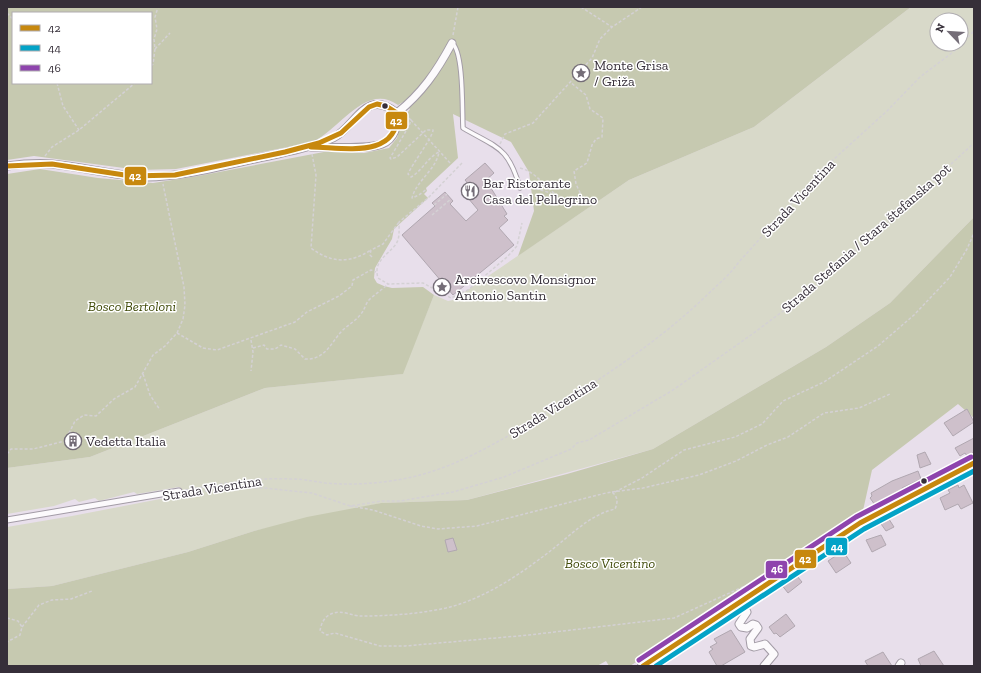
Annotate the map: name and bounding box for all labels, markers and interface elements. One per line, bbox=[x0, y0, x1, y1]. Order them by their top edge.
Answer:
legend bbox=[12, 12, 152, 84]
north arrow bbox=[929, 12, 969, 52]
text: 42 bbox=[48, 21, 61, 35]
text: N bbox=[933, 21, 948, 35]
text: 44 bbox=[48, 41, 61, 55]
place label: Monte Grisa / Griža bbox=[594, 57, 669, 90]
text: 46 bbox=[48, 61, 61, 75]
place icon: Monte Grisa / Griža bbox=[571, 63, 591, 83]
unlabelled marker bbox=[380, 101, 390, 111]
line badge: 42 bbox=[385, 111, 408, 130]
text: 42 bbox=[390, 115, 402, 128]
street label: Strada Vicentina bbox=[758, 156, 839, 241]
street label: Strada Stefania / Stara štefanska pot bbox=[778, 160, 955, 317]
line badge: 42 bbox=[124, 166, 147, 186]
text: 42 bbox=[129, 170, 141, 183]
place label: Bar Ristorante Casa del Pellegrino bbox=[483, 175, 597, 208]
restaurant icon: Bar Ristorante Casa del Pellegrino bbox=[460, 181, 480, 201]
place label: Arcivescovo Monsignor Antonio Santin bbox=[455, 271, 597, 304]
place icon: Arcivescovo Monsignor Antonio Santin bbox=[432, 277, 452, 297]
park label: Bosco Bertoloni bbox=[88, 298, 176, 315]
street label: Strada Vicentina bbox=[506, 375, 600, 442]
building icon: Vedetta Italia bbox=[63, 431, 83, 451]
place label: Vedetta Italia bbox=[85, 433, 166, 450]
street label: Strada Vicentina bbox=[161, 472, 263, 505]
unlabelled marker bbox=[919, 476, 929, 486]
line badge: 44 bbox=[825, 537, 848, 556]
text: 44 bbox=[831, 541, 844, 554]
line badge: 42 bbox=[794, 549, 817, 569]
text: 42 bbox=[799, 553, 811, 566]
park label: Bosco Vicentino bbox=[565, 555, 656, 572]
line badge: 46 bbox=[765, 560, 788, 579]
text: 46 bbox=[771, 563, 783, 576]

